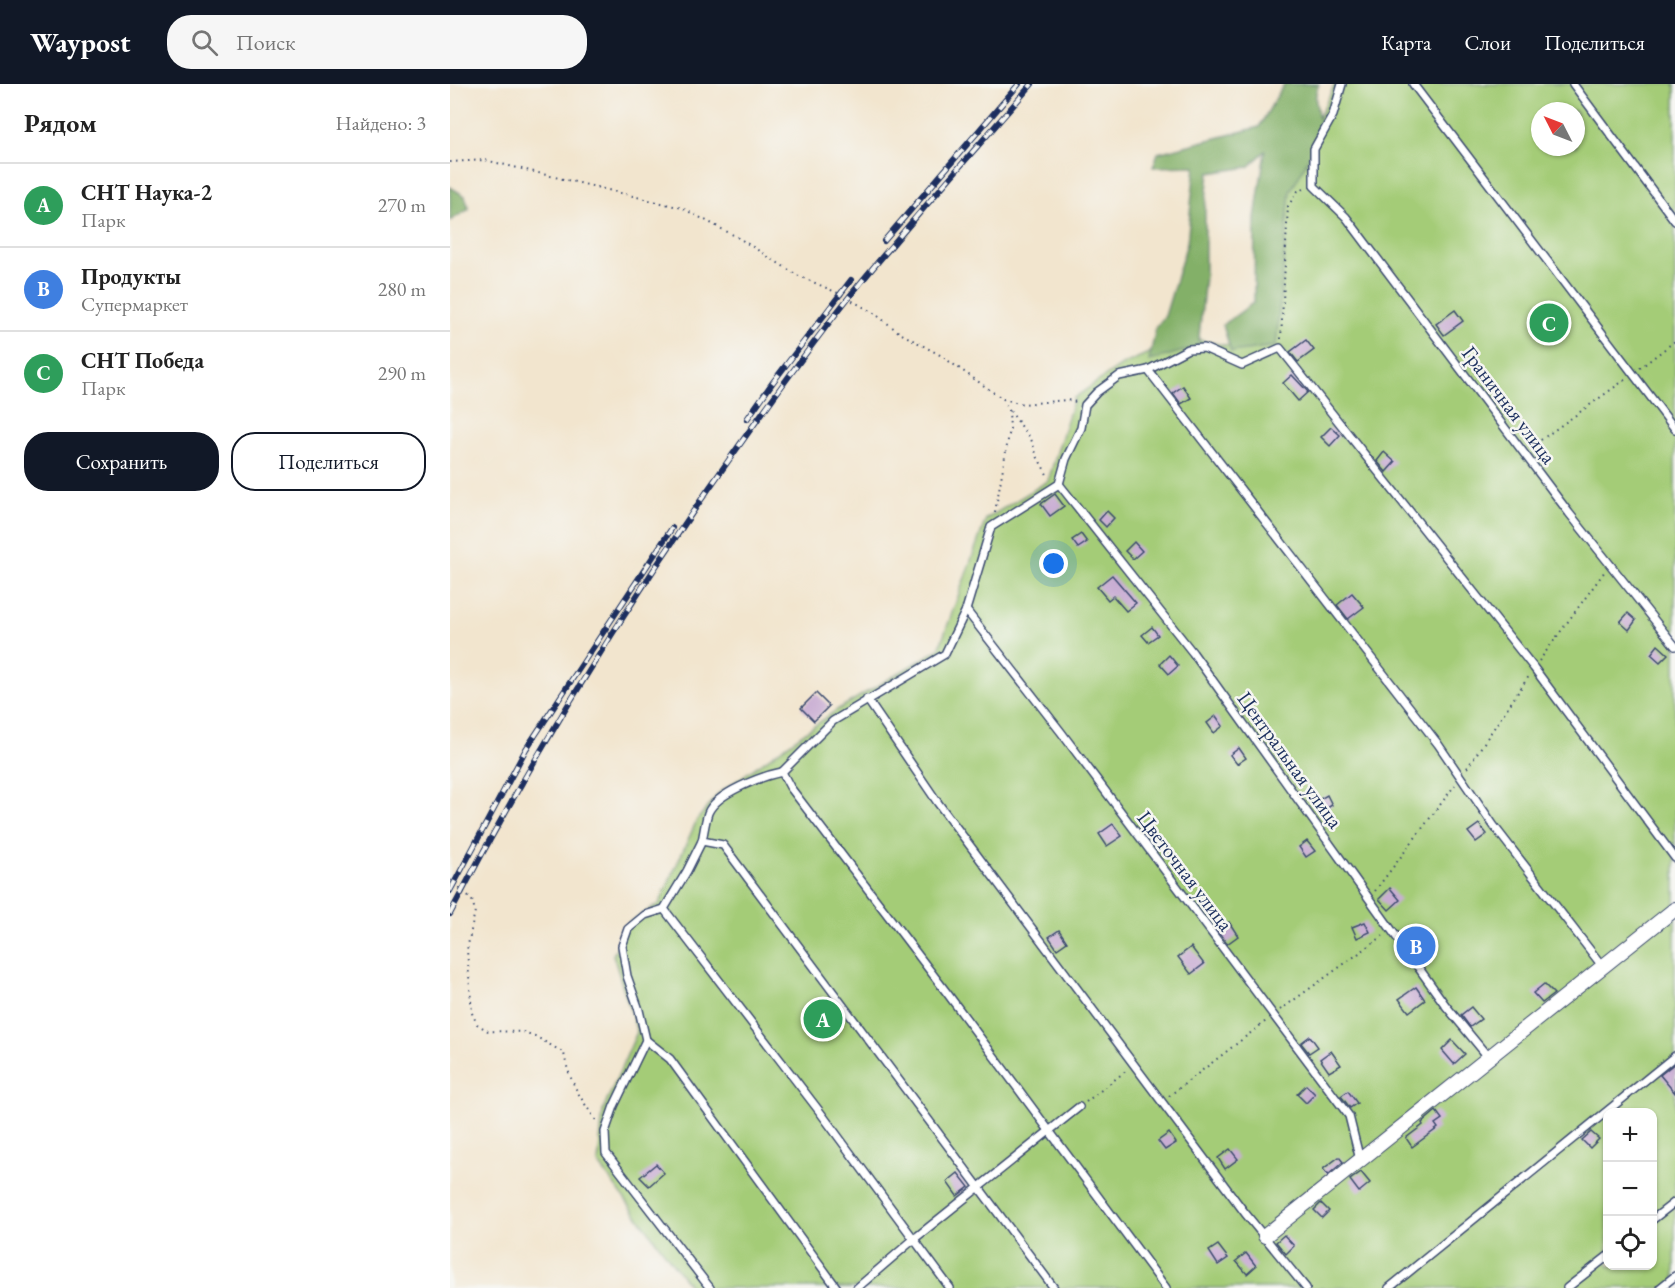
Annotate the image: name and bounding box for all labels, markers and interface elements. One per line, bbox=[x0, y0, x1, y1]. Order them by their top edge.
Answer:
search box bbox=[167, 15, 587, 69]
text: Waypost bbox=[30, 24, 131, 60]
icon: search bbox=[188, 26, 221, 59]
text: Поиск bbox=[236, 28, 296, 57]
text: Карта bbox=[1381, 29, 1431, 56]
text: Слои bbox=[1464, 29, 1511, 56]
text: Поделиться bbox=[1544, 29, 1645, 56]
north arrow bbox=[1531, 102, 1585, 156]
text: Рядом bbox=[24, 106, 97, 140]
text: Найдено: 3 bbox=[335, 110, 426, 136]
text: СНТ Наука-2 bbox=[81, 178, 212, 207]
text: A bbox=[36, 192, 51, 218]
text: 270 m bbox=[378, 192, 426, 218]
text: Парк bbox=[81, 207, 125, 233]
text: Продукты bbox=[81, 262, 181, 291]
text: B bbox=[37, 276, 50, 302]
text: 280 m bbox=[378, 276, 426, 302]
text: Супермаркет bbox=[81, 291, 188, 317]
pin: C bbox=[1530, 300, 1568, 346]
street label: Граничная улица bbox=[1456, 340, 1563, 470]
text: СНТ Победа bbox=[81, 346, 204, 375]
text: C bbox=[36, 360, 51, 386]
text: 290 m bbox=[378, 360, 426, 386]
text: Парк bbox=[81, 375, 125, 401]
button: Сохранить bbox=[24, 432, 219, 491]
button: Поделиться bbox=[231, 432, 426, 491]
your location bbox=[1039, 549, 1068, 578]
street label: Центральная улица bbox=[1232, 686, 1350, 834]
street label: Цветочная улица bbox=[1131, 805, 1240, 937]
pin: B bbox=[1396, 924, 1436, 968]
pin: A bbox=[804, 996, 842, 1042]
map controls bbox=[1603, 1108, 1657, 1270]
button: + bbox=[1603, 1108, 1657, 1162]
button: − bbox=[1603, 1162, 1657, 1216]
button: locate bbox=[1603, 1216, 1657, 1270]

